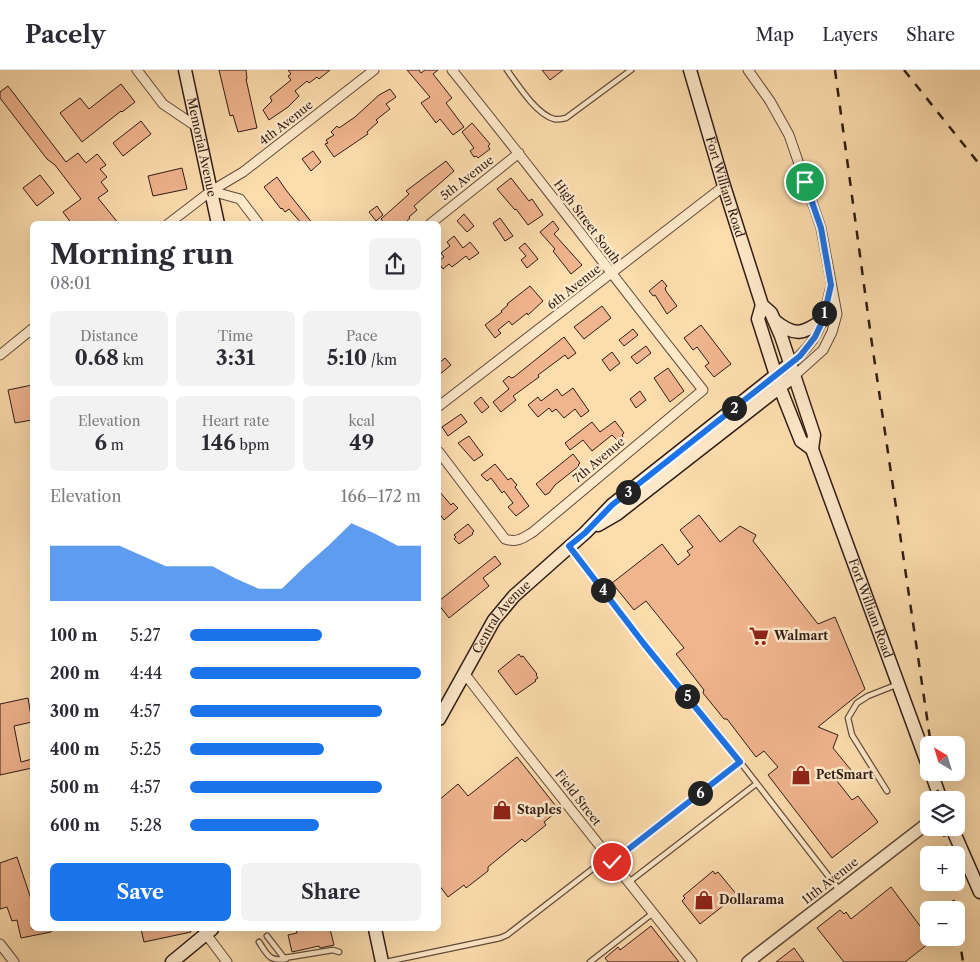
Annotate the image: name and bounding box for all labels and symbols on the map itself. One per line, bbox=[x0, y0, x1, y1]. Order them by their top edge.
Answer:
street label: Memorial Avenue bbox=[184, 96, 220, 198]
street label: 4th Avenue bbox=[256, 97, 316, 148]
street label: Fort William Road bbox=[703, 135, 748, 240]
street label: 5th Avenue bbox=[437, 152, 497, 203]
pin bbox=[784, 161, 826, 203]
street label: High Street South bbox=[551, 177, 624, 267]
street label: 6th Avenue bbox=[544, 261, 604, 312]
pin: 1 bbox=[812, 300, 836, 326]
pin: 2 bbox=[722, 396, 746, 420]
street label: 7th Avenue bbox=[570, 433, 628, 486]
pin: 3 bbox=[616, 480, 640, 504]
street label: Fort William Road bbox=[846, 556, 896, 660]
street label: Central Avenue bbox=[469, 577, 533, 656]
pin: 4 bbox=[590, 578, 616, 602]
supermarket icon: Walmart bbox=[748, 625, 770, 647]
place label: Walmart bbox=[773, 628, 828, 643]
pin: 5 bbox=[674, 684, 700, 708]
north arrow bbox=[920, 736, 965, 781]
shop icon: PetSmart bbox=[790, 764, 812, 786]
street label: Field Street bbox=[552, 767, 605, 829]
place label: PetSmart bbox=[816, 767, 873, 782]
pin: 6 bbox=[688, 780, 712, 806]
shop icon: Staples bbox=[491, 799, 513, 821]
place label: Staples bbox=[517, 802, 562, 817]
pin bbox=[591, 841, 633, 883]
street label: 11th Avenue bbox=[799, 854, 861, 907]
shop icon: Dollarama bbox=[693, 889, 715, 911]
place label: Dollarama bbox=[719, 892, 785, 907]

